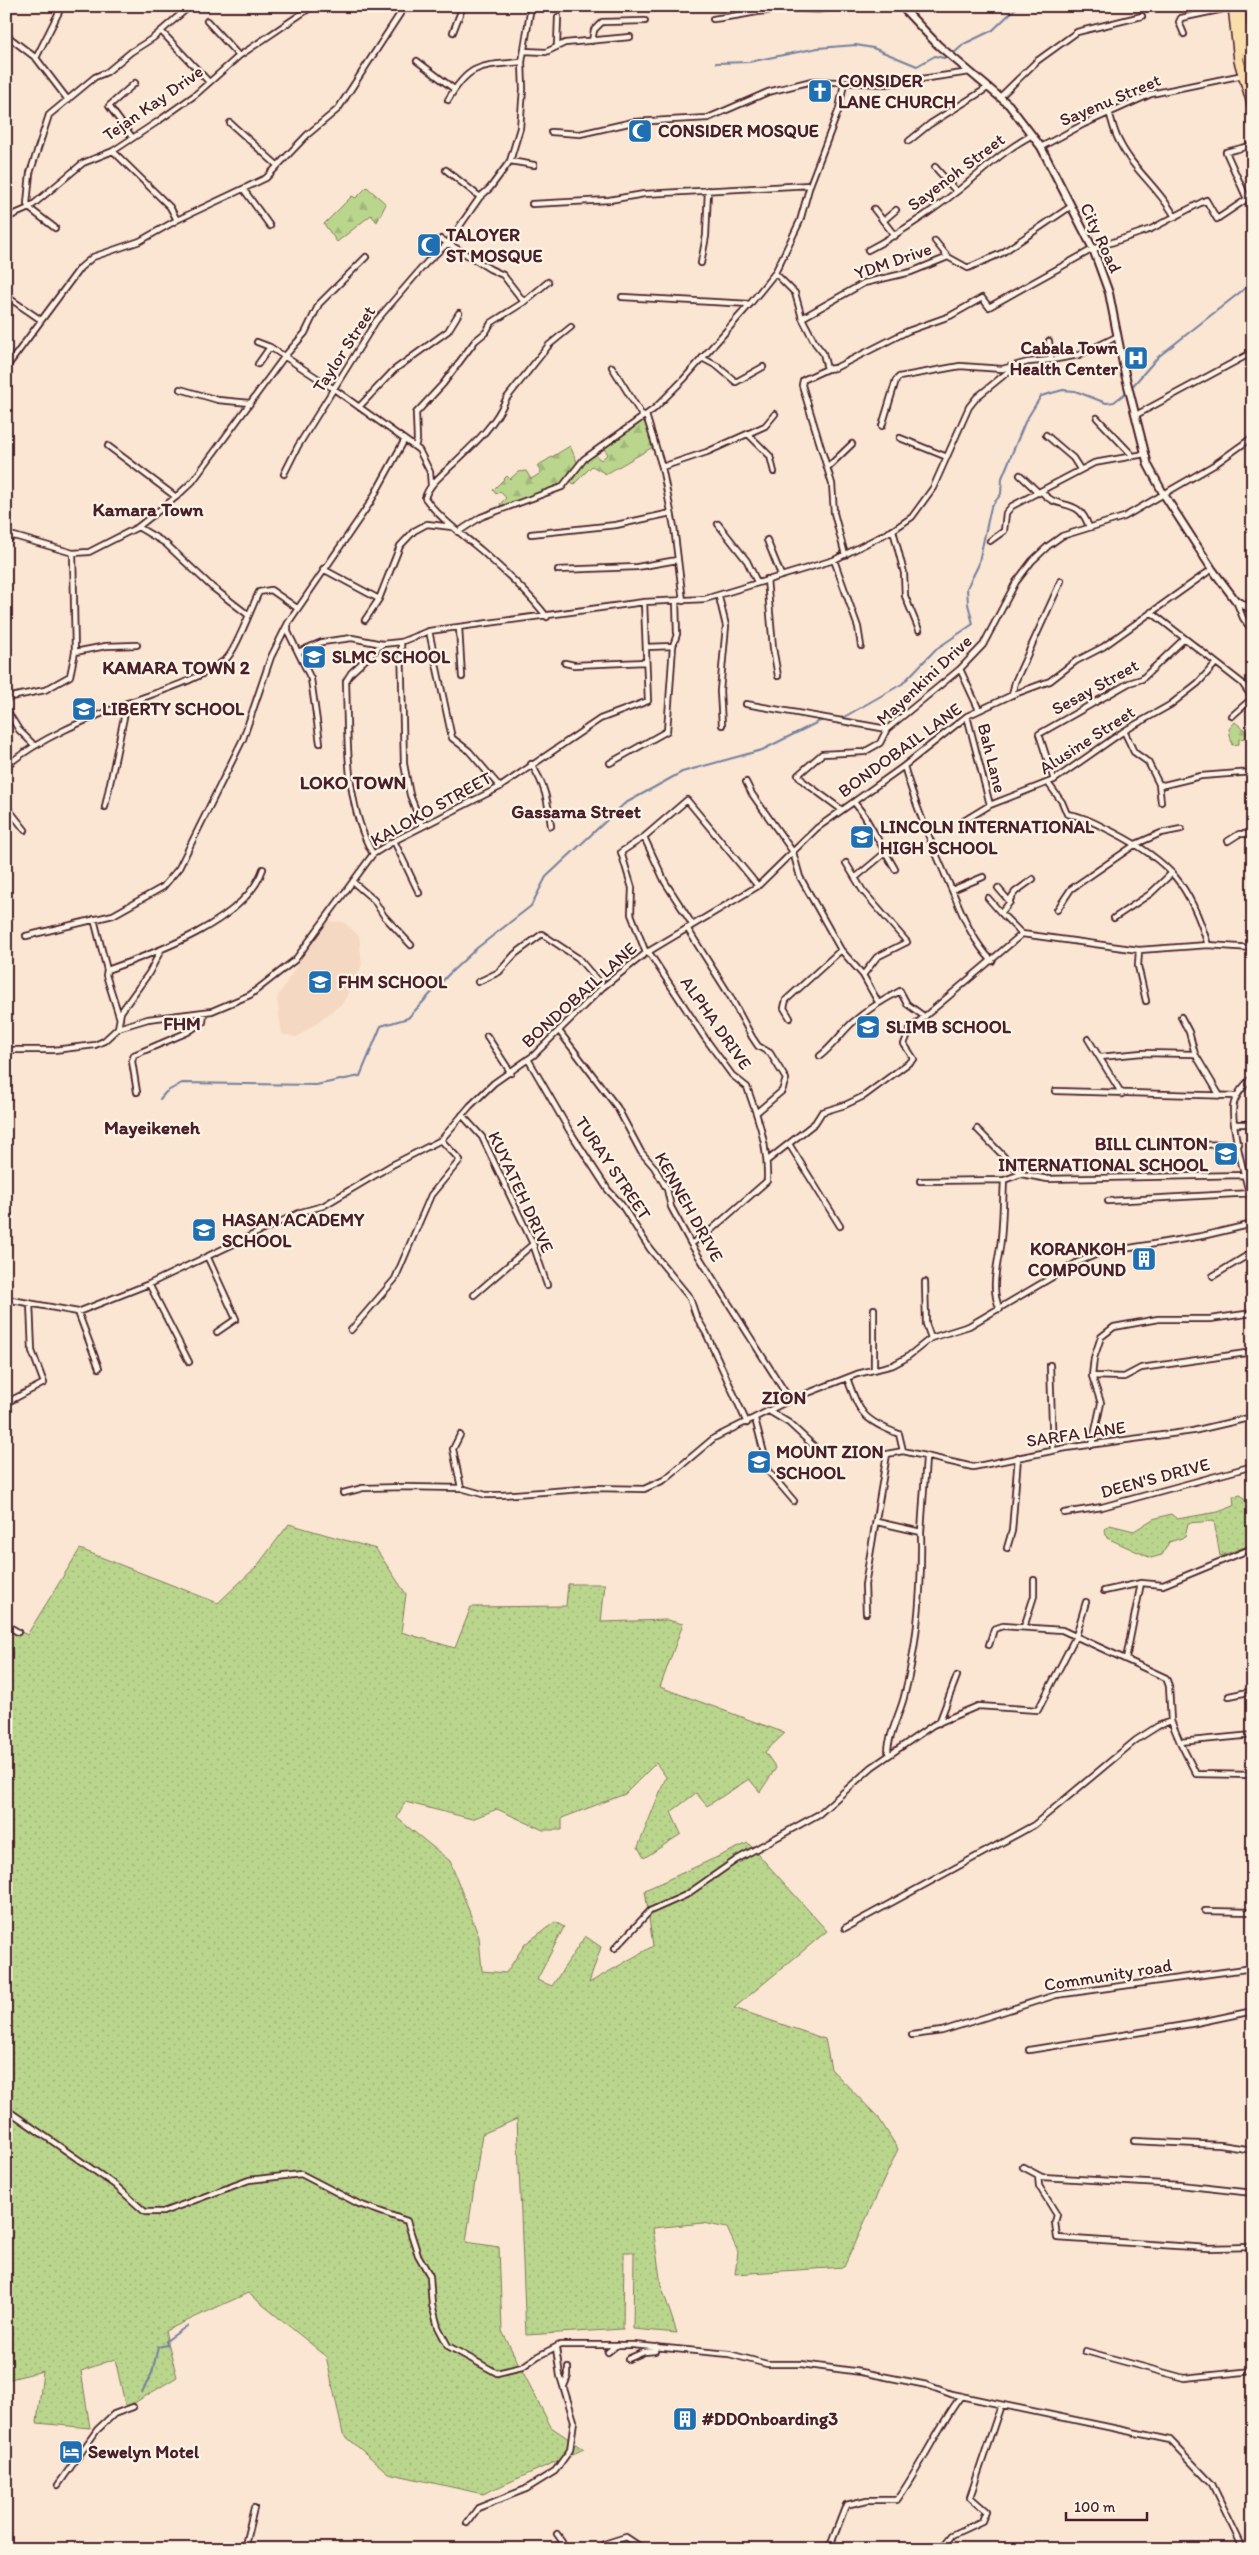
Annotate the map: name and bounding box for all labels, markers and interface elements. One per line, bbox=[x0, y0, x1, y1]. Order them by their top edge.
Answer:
street label: Tejan Kay Drive bbox=[99, 60, 207, 146]
street label: Sayenu Street bbox=[1056, 69, 1164, 131]
place label: CONSIDER LANE CHURCH bbox=[838, 70, 956, 113]
church icon: CONSIDER LANE CHURCH bbox=[807, 78, 833, 104]
mosque icon: CONSIDER MOSQUE bbox=[627, 118, 653, 144]
place label: CONSIDER MOSQUE bbox=[658, 120, 819, 142]
street label: Sayenoh Street bbox=[903, 128, 1009, 216]
street label: City Road bbox=[1075, 199, 1127, 277]
place label: TALOYER ST MOSQUE bbox=[445, 224, 542, 267]
mosque icon: TALOYER ST MOSQUE bbox=[416, 232, 442, 258]
street label: YDM Drive bbox=[851, 238, 935, 284]
street label: Taylor Street bbox=[308, 301, 380, 397]
place label: Cabala Town Health Center bbox=[1010, 337, 1119, 380]
hospital icon: Cabala Town Health Center bbox=[1123, 345, 1149, 371]
district label: Kamara Town bbox=[93, 498, 204, 521]
street label: Mayenkini Drive bbox=[872, 630, 976, 730]
school or university icon: SLMC SCHOOL bbox=[301, 644, 327, 670]
place label: SLMC SCHOOL bbox=[332, 646, 451, 668]
street label: Sesay Street bbox=[1048, 654, 1143, 720]
district label: KAMARA TOWN 2 bbox=[102, 656, 250, 679]
school or university icon: LIBERTY SCHOOL bbox=[71, 696, 97, 722]
place label: LIBERTY SCHOOL bbox=[102, 698, 245, 720]
street label: BONDOBAIL LANE bbox=[834, 698, 966, 802]
street label: Alusine Street bbox=[1035, 701, 1139, 779]
street label: Bah Lane bbox=[973, 721, 1011, 795]
street label: KALOKO STREET bbox=[367, 767, 495, 851]
district label: LOKO TOWN bbox=[300, 771, 406, 794]
district label: Gassama Street bbox=[511, 800, 641, 823]
place label: LINCOLN INTERNATIONAL HIGH SCHOOL bbox=[880, 816, 1095, 859]
school or university icon: LINCOLN INTERNATIONAL HIGH SCHOOL bbox=[849, 824, 875, 850]
street label: BONDOBAIL LANE bbox=[517, 937, 641, 1053]
school or university icon: FHM SCHOOL bbox=[307, 969, 333, 995]
place label: FHM SCHOOL bbox=[338, 971, 448, 993]
street label: ALPHA DRIVE bbox=[676, 972, 756, 1074]
district label: FHM bbox=[163, 1012, 201, 1035]
school or university icon: SLIMB SCHOOL bbox=[855, 1014, 881, 1040]
place label: SLIMB SCHOOL bbox=[886, 1016, 1012, 1038]
street label: TURAY STREET bbox=[570, 1112, 656, 1224]
district label: Mayeikeneh bbox=[104, 1116, 201, 1139]
street label: KUYATEH DRIVE bbox=[483, 1128, 559, 1256]
place label: BILL CLINTON INTERNATIONAL SCHOOL bbox=[998, 1133, 1209, 1176]
school or university icon: BILL CLINTON INTERNATIONAL SCHOOL bbox=[1213, 1141, 1239, 1167]
street label: KENNEH DRIVE bbox=[650, 1148, 728, 1266]
place label: HASAN ACADEMY SCHOOL bbox=[222, 1209, 365, 1252]
school or university icon: HASAN ACADEMY SCHOOL bbox=[191, 1217, 217, 1243]
place label: KORANKOH COMPOUND bbox=[1028, 1238, 1127, 1281]
building icon: KORANKOH COMPOUND bbox=[1131, 1246, 1157, 1272]
district label: ZION bbox=[762, 1386, 806, 1409]
street label: SARFA LANE bbox=[1025, 1416, 1127, 1452]
place label: MOUNT ZION SCHOOL bbox=[776, 1441, 884, 1484]
school or university icon: MOUNT ZION SCHOOL bbox=[746, 1449, 772, 1475]
street label: DEEN'S DRIVE bbox=[1098, 1453, 1212, 1503]
street label: Community road bbox=[1042, 1954, 1174, 1996]
building icon: #DDOnboarding3 bbox=[672, 2406, 698, 2432]
place label: #DDOnboarding3 bbox=[701, 2408, 838, 2430]
hotel icon: Sewelyn Motel bbox=[58, 2439, 84, 2465]
place label: Sewelyn Motel bbox=[88, 2441, 200, 2463]
scale bar bbox=[1066, 2490, 1148, 2522]
text: 100 m bbox=[1074, 2498, 1116, 2516]

